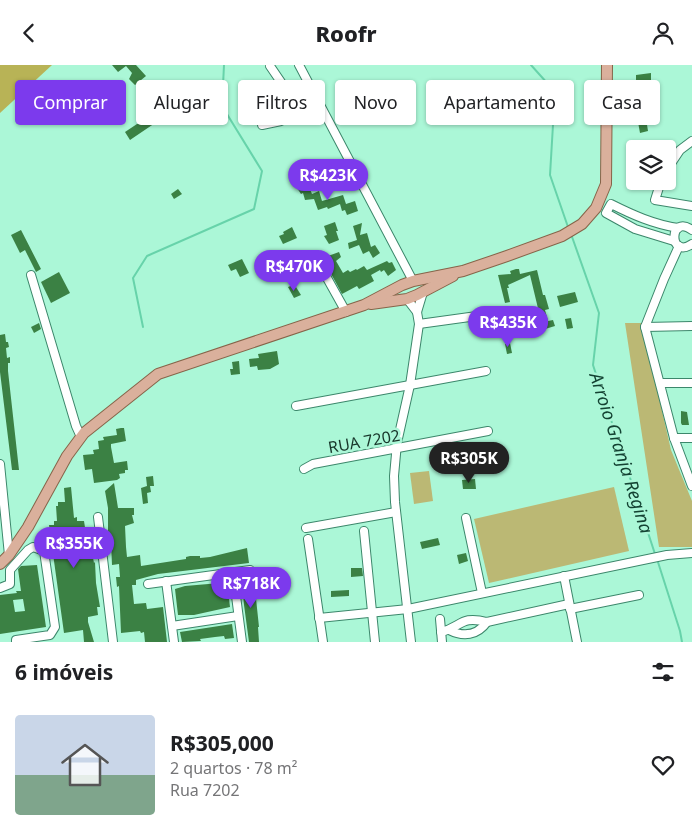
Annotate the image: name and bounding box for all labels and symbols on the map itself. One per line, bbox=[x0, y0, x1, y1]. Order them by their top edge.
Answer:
pin: R$423K bbox=[287, 159, 369, 201]
pin: R$470K bbox=[253, 249, 335, 292]
pin: R$435K bbox=[467, 305, 549, 348]
water label: Arroio Granja Regina bbox=[584, 367, 659, 536]
street label: RUA 7202 bbox=[326, 424, 402, 458]
pin: R$305K bbox=[428, 441, 510, 484]
pin: R$355K bbox=[33, 527, 115, 569]
pin: R$718K bbox=[210, 567, 292, 609]

